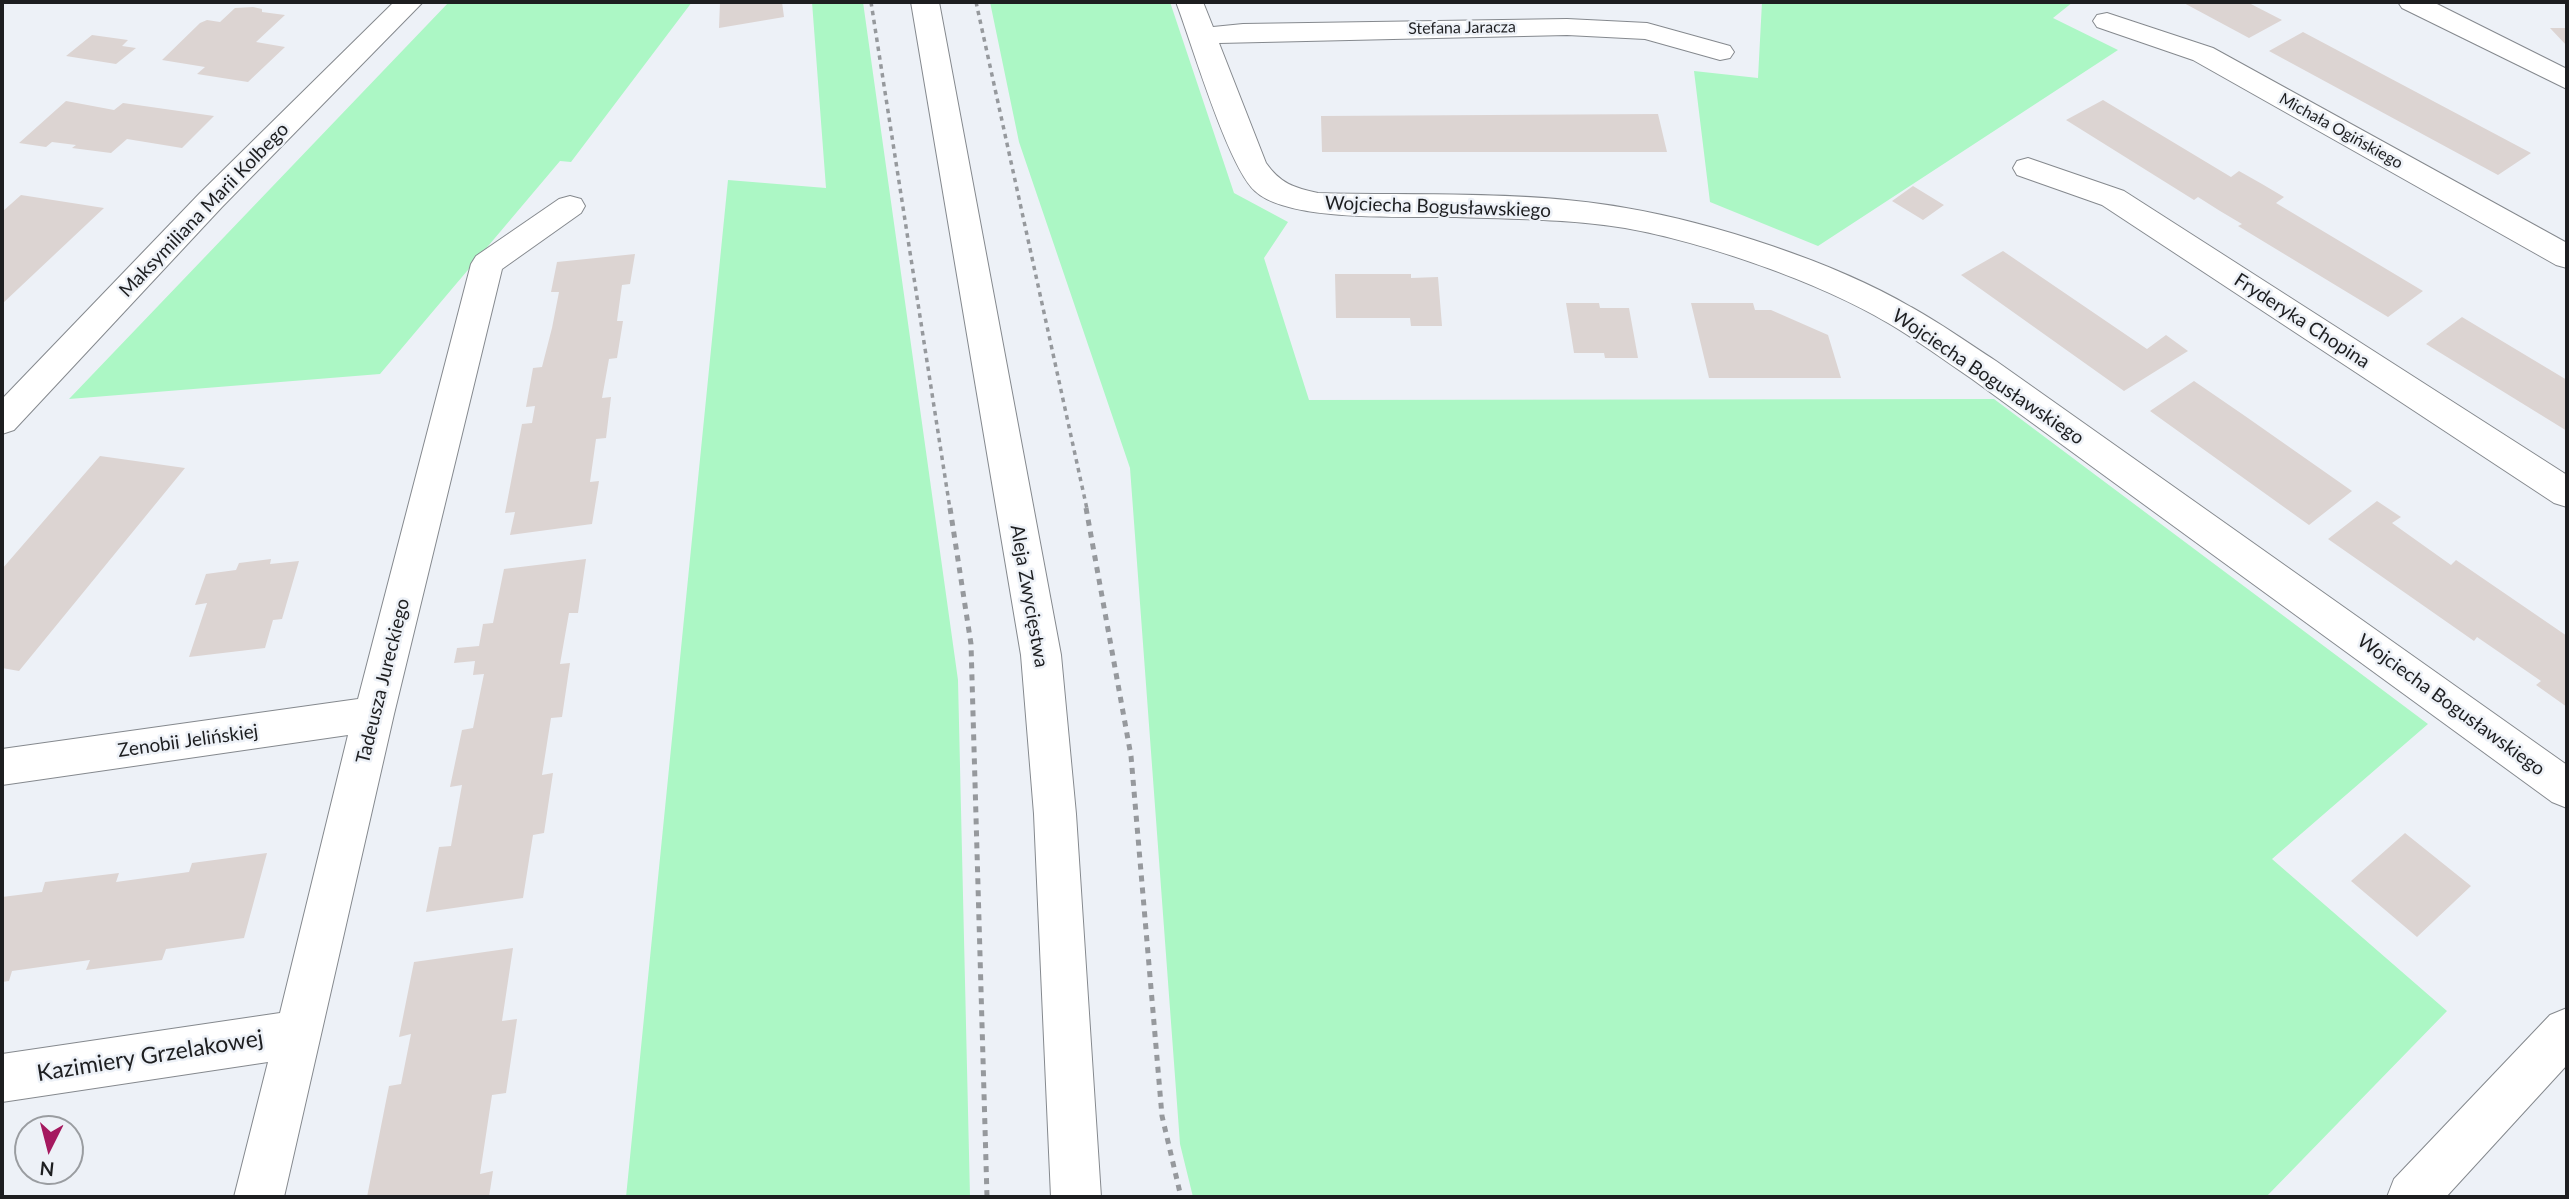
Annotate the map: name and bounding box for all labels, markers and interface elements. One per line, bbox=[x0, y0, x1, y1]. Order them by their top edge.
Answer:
street label: Stefana Jaracza bbox=[1408, 17, 1516, 39]
street label: Michała Ogińskiego bbox=[2276, 89, 2406, 173]
street label: Maksymiliana Marii Kolbego bbox=[115, 118, 293, 302]
street label: Wojciecha Bogusławskiego bbox=[1325, 192, 1551, 222]
street label: Fryderyka Chopina bbox=[2230, 269, 2374, 373]
street label: Wojciecha Bogusławskiego bbox=[1888, 304, 2088, 450]
street label: Aleja Zwycięstwa bbox=[1005, 523, 1053, 669]
street label: Tadeusza Jureckiego bbox=[351, 596, 415, 766]
street label: Wojciecha Bogusławskiego bbox=[2353, 629, 2549, 781]
street label: Zenobii Jelińskiej bbox=[116, 720, 260, 762]
street label: Kazimiery Grzelakowej bbox=[35, 1024, 265, 1088]
north arrow bbox=[14, 1115, 84, 1185]
text: N bbox=[38, 1157, 55, 1182]

